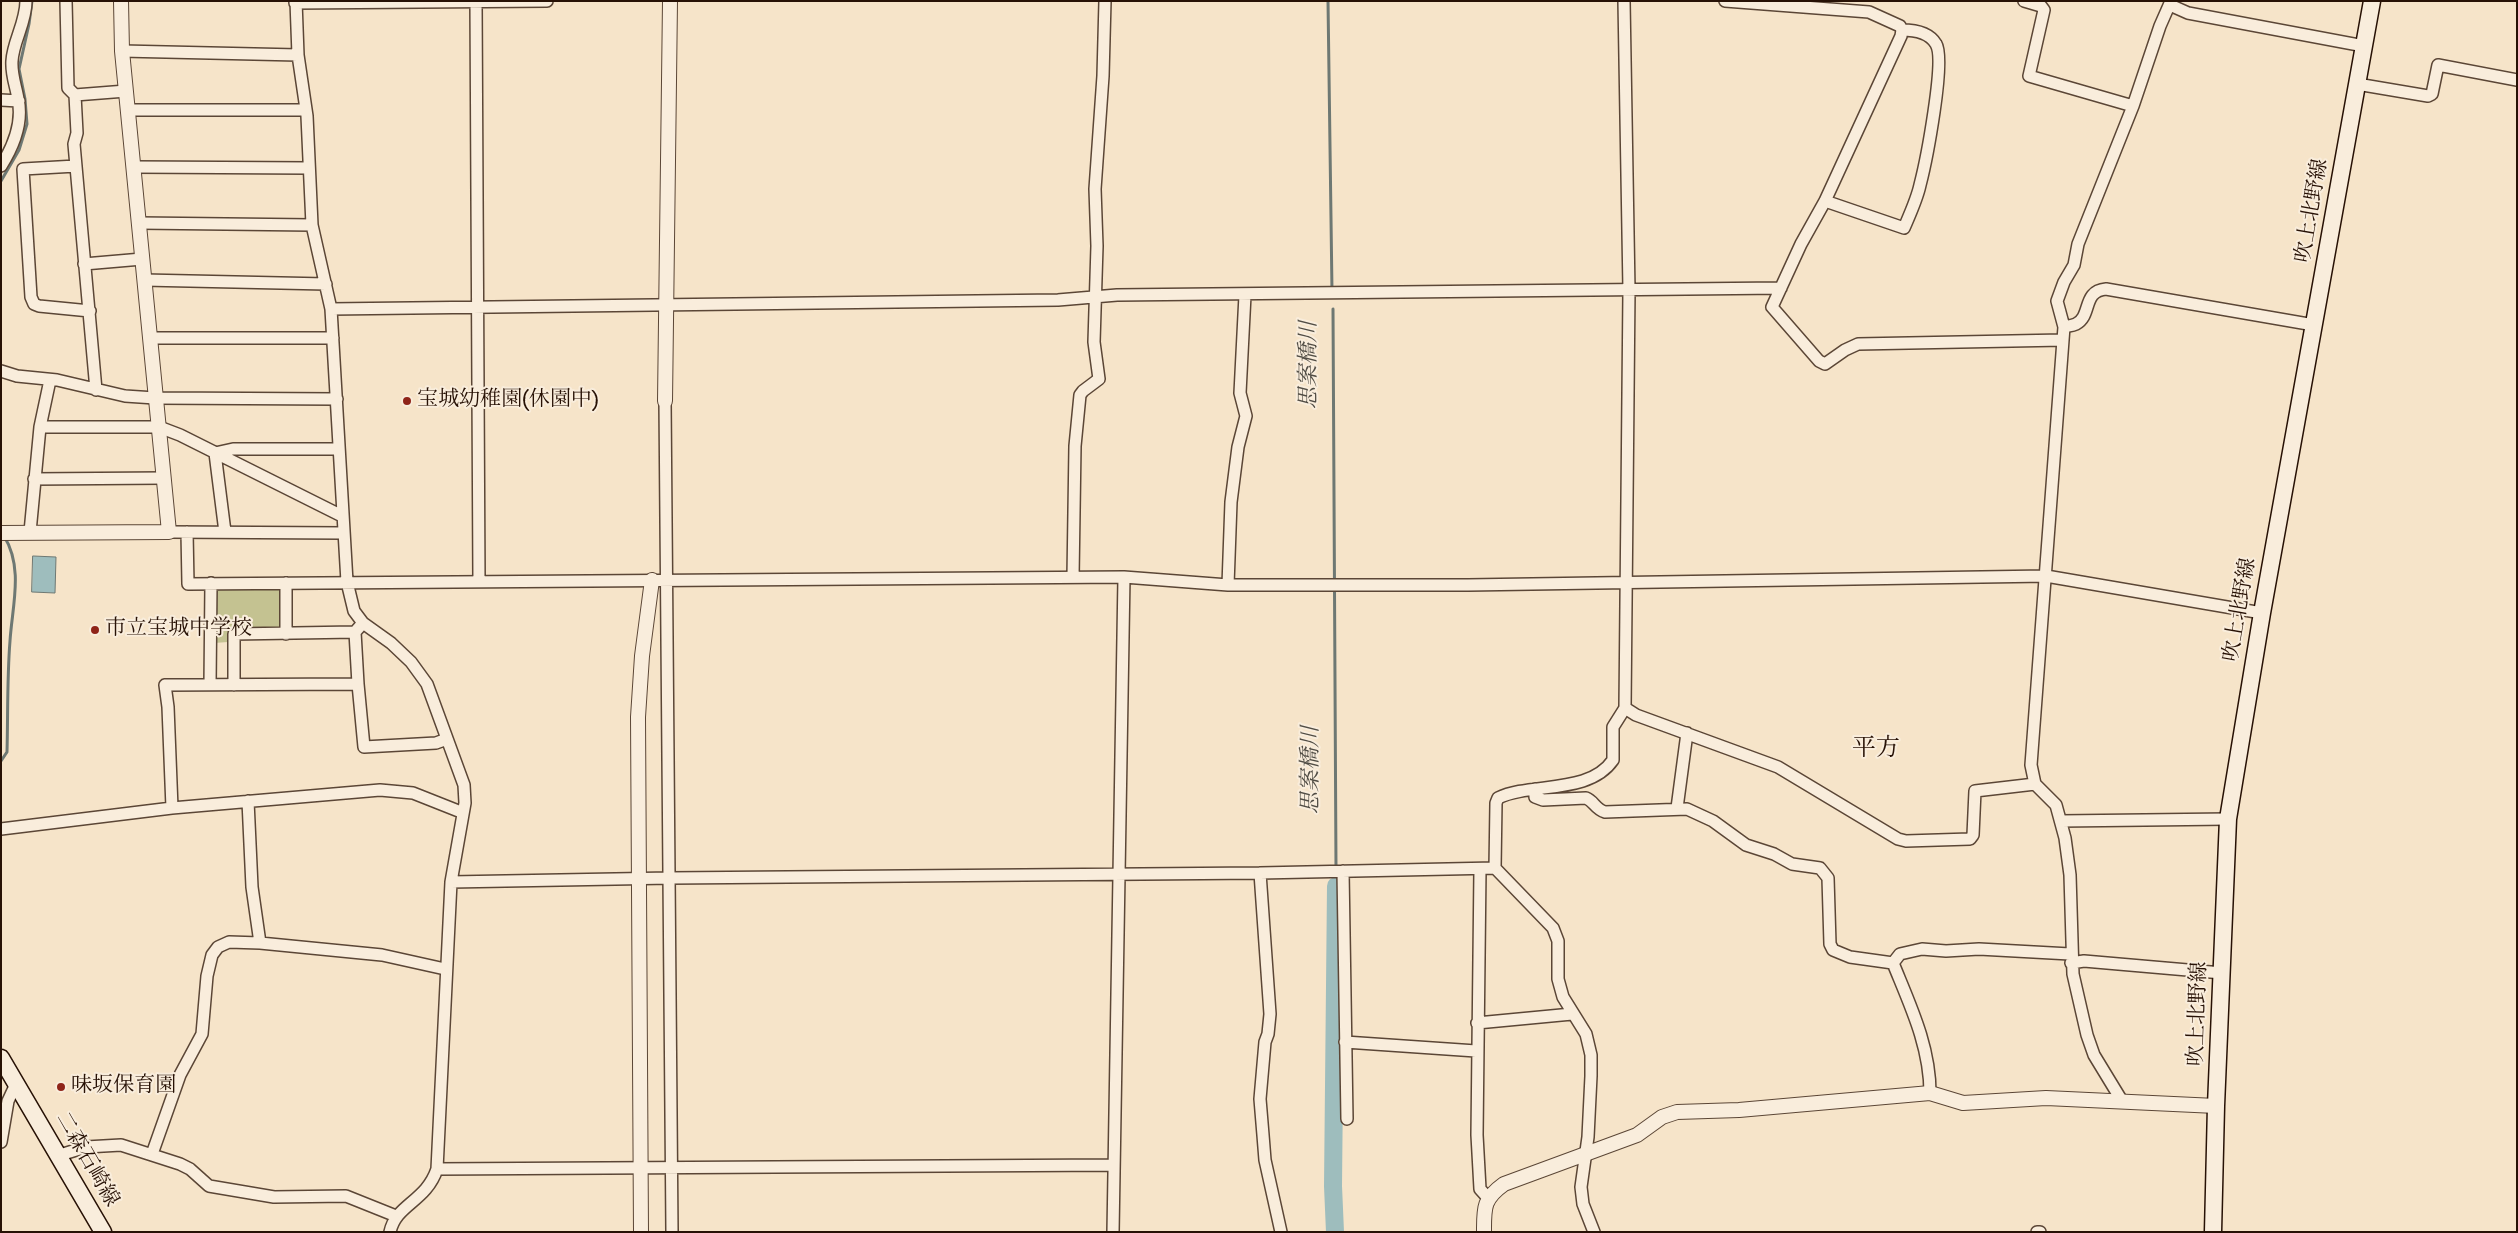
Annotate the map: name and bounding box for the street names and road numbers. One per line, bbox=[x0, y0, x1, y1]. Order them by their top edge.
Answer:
street label: 吹上北野線 bbox=[2291, 157, 2335, 265]
street label: 吹上北野線 bbox=[2219, 556, 2263, 664]
street label: 吹上北野線 bbox=[2185, 961, 2213, 1067]
street label: 二森石崎線 bbox=[49, 1108, 123, 1212]

